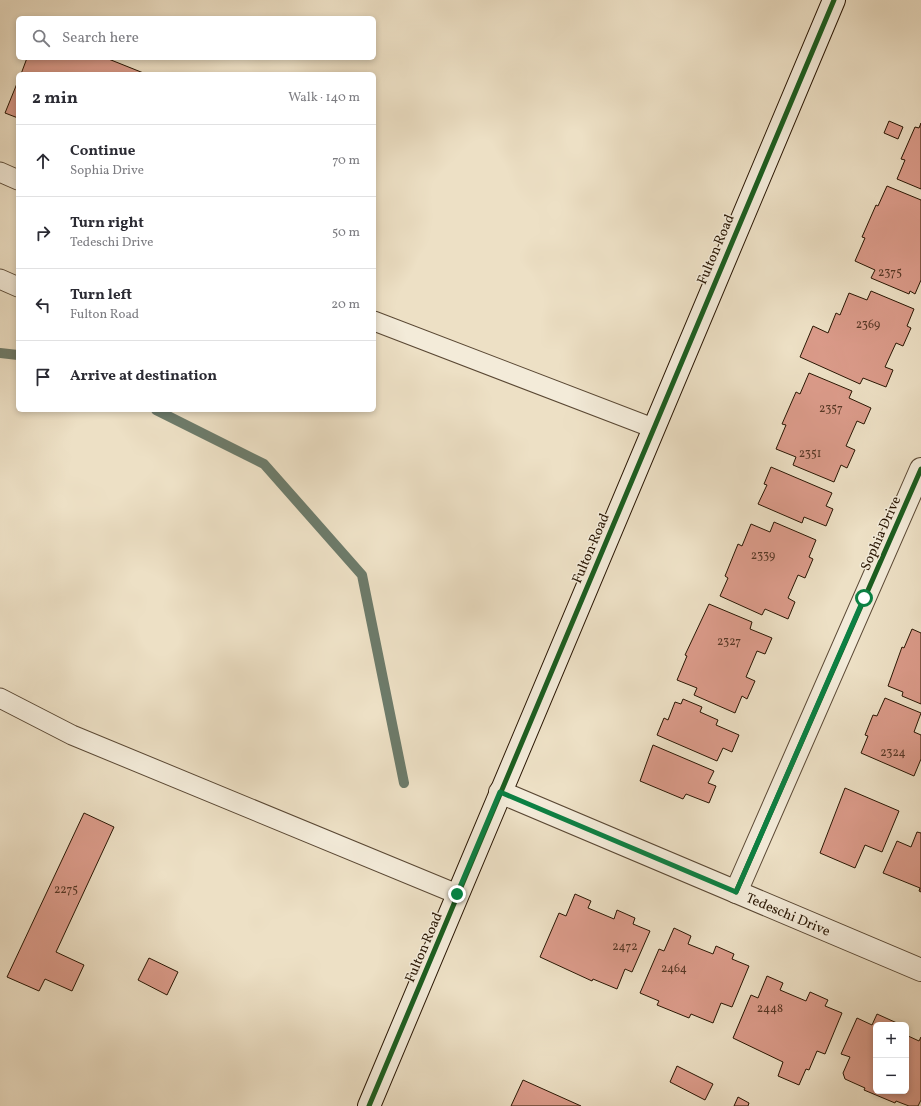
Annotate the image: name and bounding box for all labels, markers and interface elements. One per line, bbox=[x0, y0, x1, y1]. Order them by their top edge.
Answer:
search box bbox=[16, 16, 376, 60]
icon: search bbox=[30, 27, 52, 49]
text: Search here bbox=[62, 28, 139, 49]
text: 2 min bbox=[32, 87, 78, 110]
text: Walk · 140 m bbox=[288, 89, 360, 107]
text: Continue bbox=[70, 141, 135, 162]
icon: ahead bbox=[32, 150, 54, 172]
text: 70 m bbox=[332, 152, 360, 170]
text: Sophia Drive bbox=[70, 162, 144, 180]
street label: Fulton Road bbox=[693, 211, 740, 288]
text: Turn right bbox=[70, 213, 144, 234]
icon: right bbox=[32, 222, 54, 244]
text: 50 m bbox=[332, 224, 360, 242]
text: Tedeschi Drive bbox=[70, 234, 153, 252]
house number: 2375 bbox=[878, 265, 902, 281]
text: Turn left bbox=[70, 285, 132, 306]
icon: left bbox=[32, 294, 54, 316]
text: 20 m bbox=[331, 296, 360, 314]
text: Fulton Road bbox=[70, 306, 139, 324]
house number: 2369 bbox=[856, 317, 880, 333]
icon: arrive bbox=[32, 366, 54, 388]
text: Arrive at destination bbox=[70, 366, 217, 387]
house number: 2357 bbox=[819, 401, 843, 417]
house number: 2351 bbox=[799, 446, 821, 462]
street label: Sophia Drive bbox=[857, 493, 906, 574]
street label: Fulton Road bbox=[568, 510, 615, 587]
house number: 2339 bbox=[751, 548, 775, 564]
route start bbox=[855, 589, 873, 607]
house number: 2327 bbox=[717, 634, 741, 650]
house number: 2324 bbox=[880, 745, 906, 761]
house number: 2275 bbox=[54, 882, 78, 898]
route end bbox=[448, 885, 466, 903]
street label: Tedeschi Drive bbox=[743, 889, 833, 942]
street label: Fulton Road bbox=[401, 909, 448, 986]
house number: 2472 bbox=[612, 939, 638, 955]
house number: 2464 bbox=[661, 961, 687, 977]
house number: 2448 bbox=[757, 1001, 783, 1017]
map controls bbox=[873, 1022, 909, 1094]
button: + bbox=[873, 1022, 909, 1058]
button: − bbox=[873, 1058, 909, 1094]

